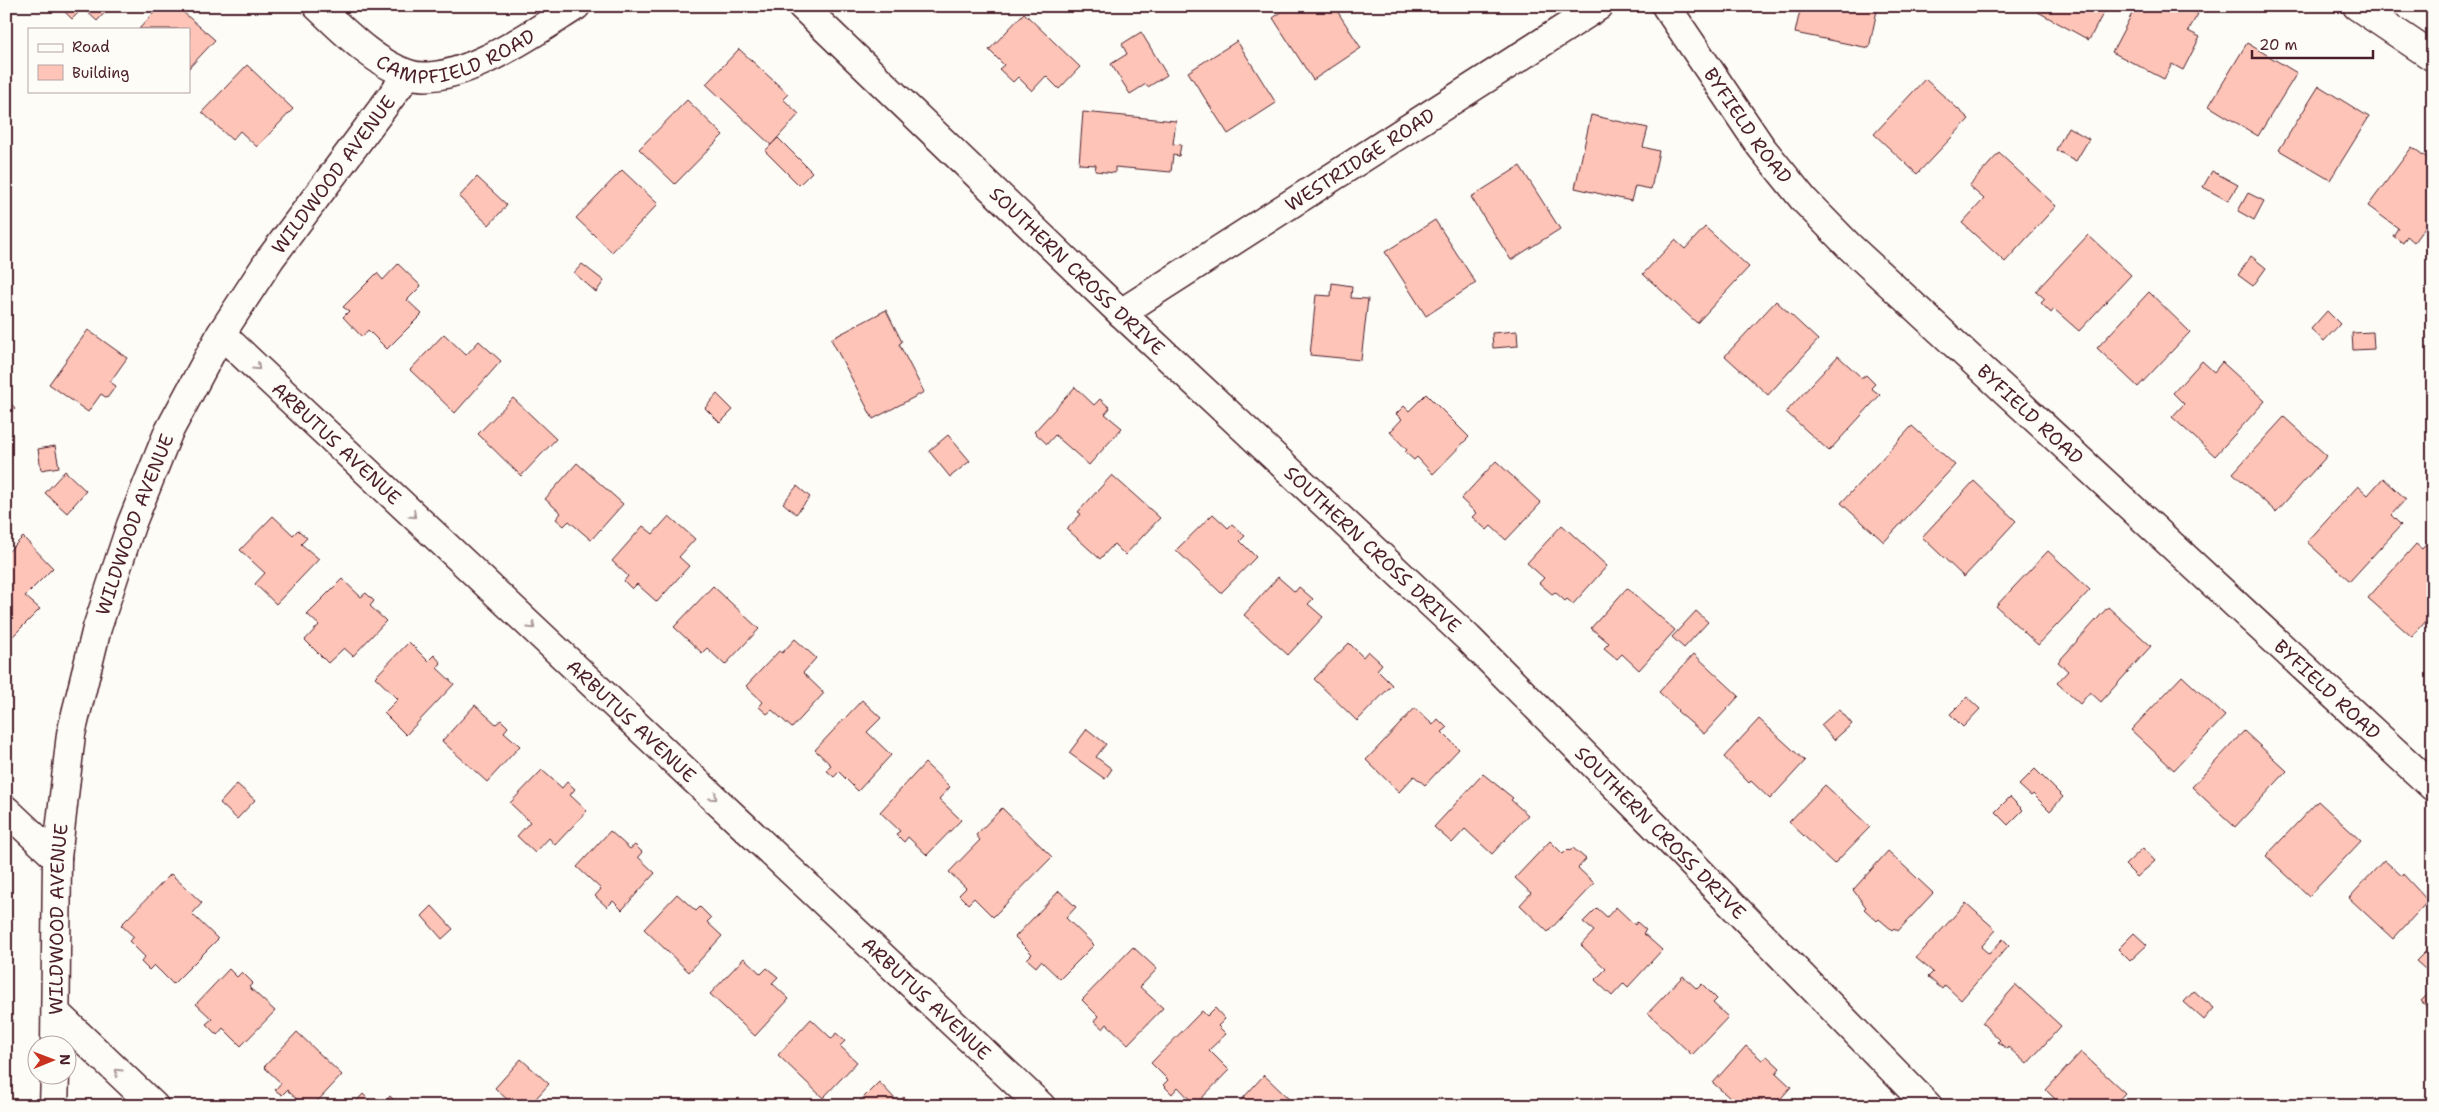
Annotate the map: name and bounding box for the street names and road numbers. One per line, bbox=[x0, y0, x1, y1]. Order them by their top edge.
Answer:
street label: CAMPFIELD ROAD bbox=[371, 23, 540, 90]
street label: BYFIELD ROAD bbox=[1698, 63, 1798, 189]
street label: WILDWOOD AVENUE bbox=[266, 90, 401, 259]
street label: WESTRIDGE ROAD bbox=[1281, 103, 1440, 217]
street label: SOUTHERN CROSS DRIVE bbox=[984, 181, 1170, 361]
street label: BYFIELD ROAD bbox=[1972, 359, 2089, 470]
street label: ARBUTUS AVENUE bbox=[266, 376, 407, 510]
street label: WILDWOOD AVENUE bbox=[90, 430, 179, 619]
street label: SOUTHERN CROSS DRIVE bbox=[1279, 460, 1467, 638]
street label: BYFIELD ROAD bbox=[2269, 634, 2386, 745]
street label: ARBUTUS AVENUE bbox=[561, 654, 701, 788]
street label: SOUTHERN CROSS DRIVE bbox=[1570, 741, 1751, 925]
street label: WILDWOOD AVENUE bbox=[43, 822, 74, 1015]
street label: ARBUTUS AVENUE bbox=[856, 932, 996, 1066]

